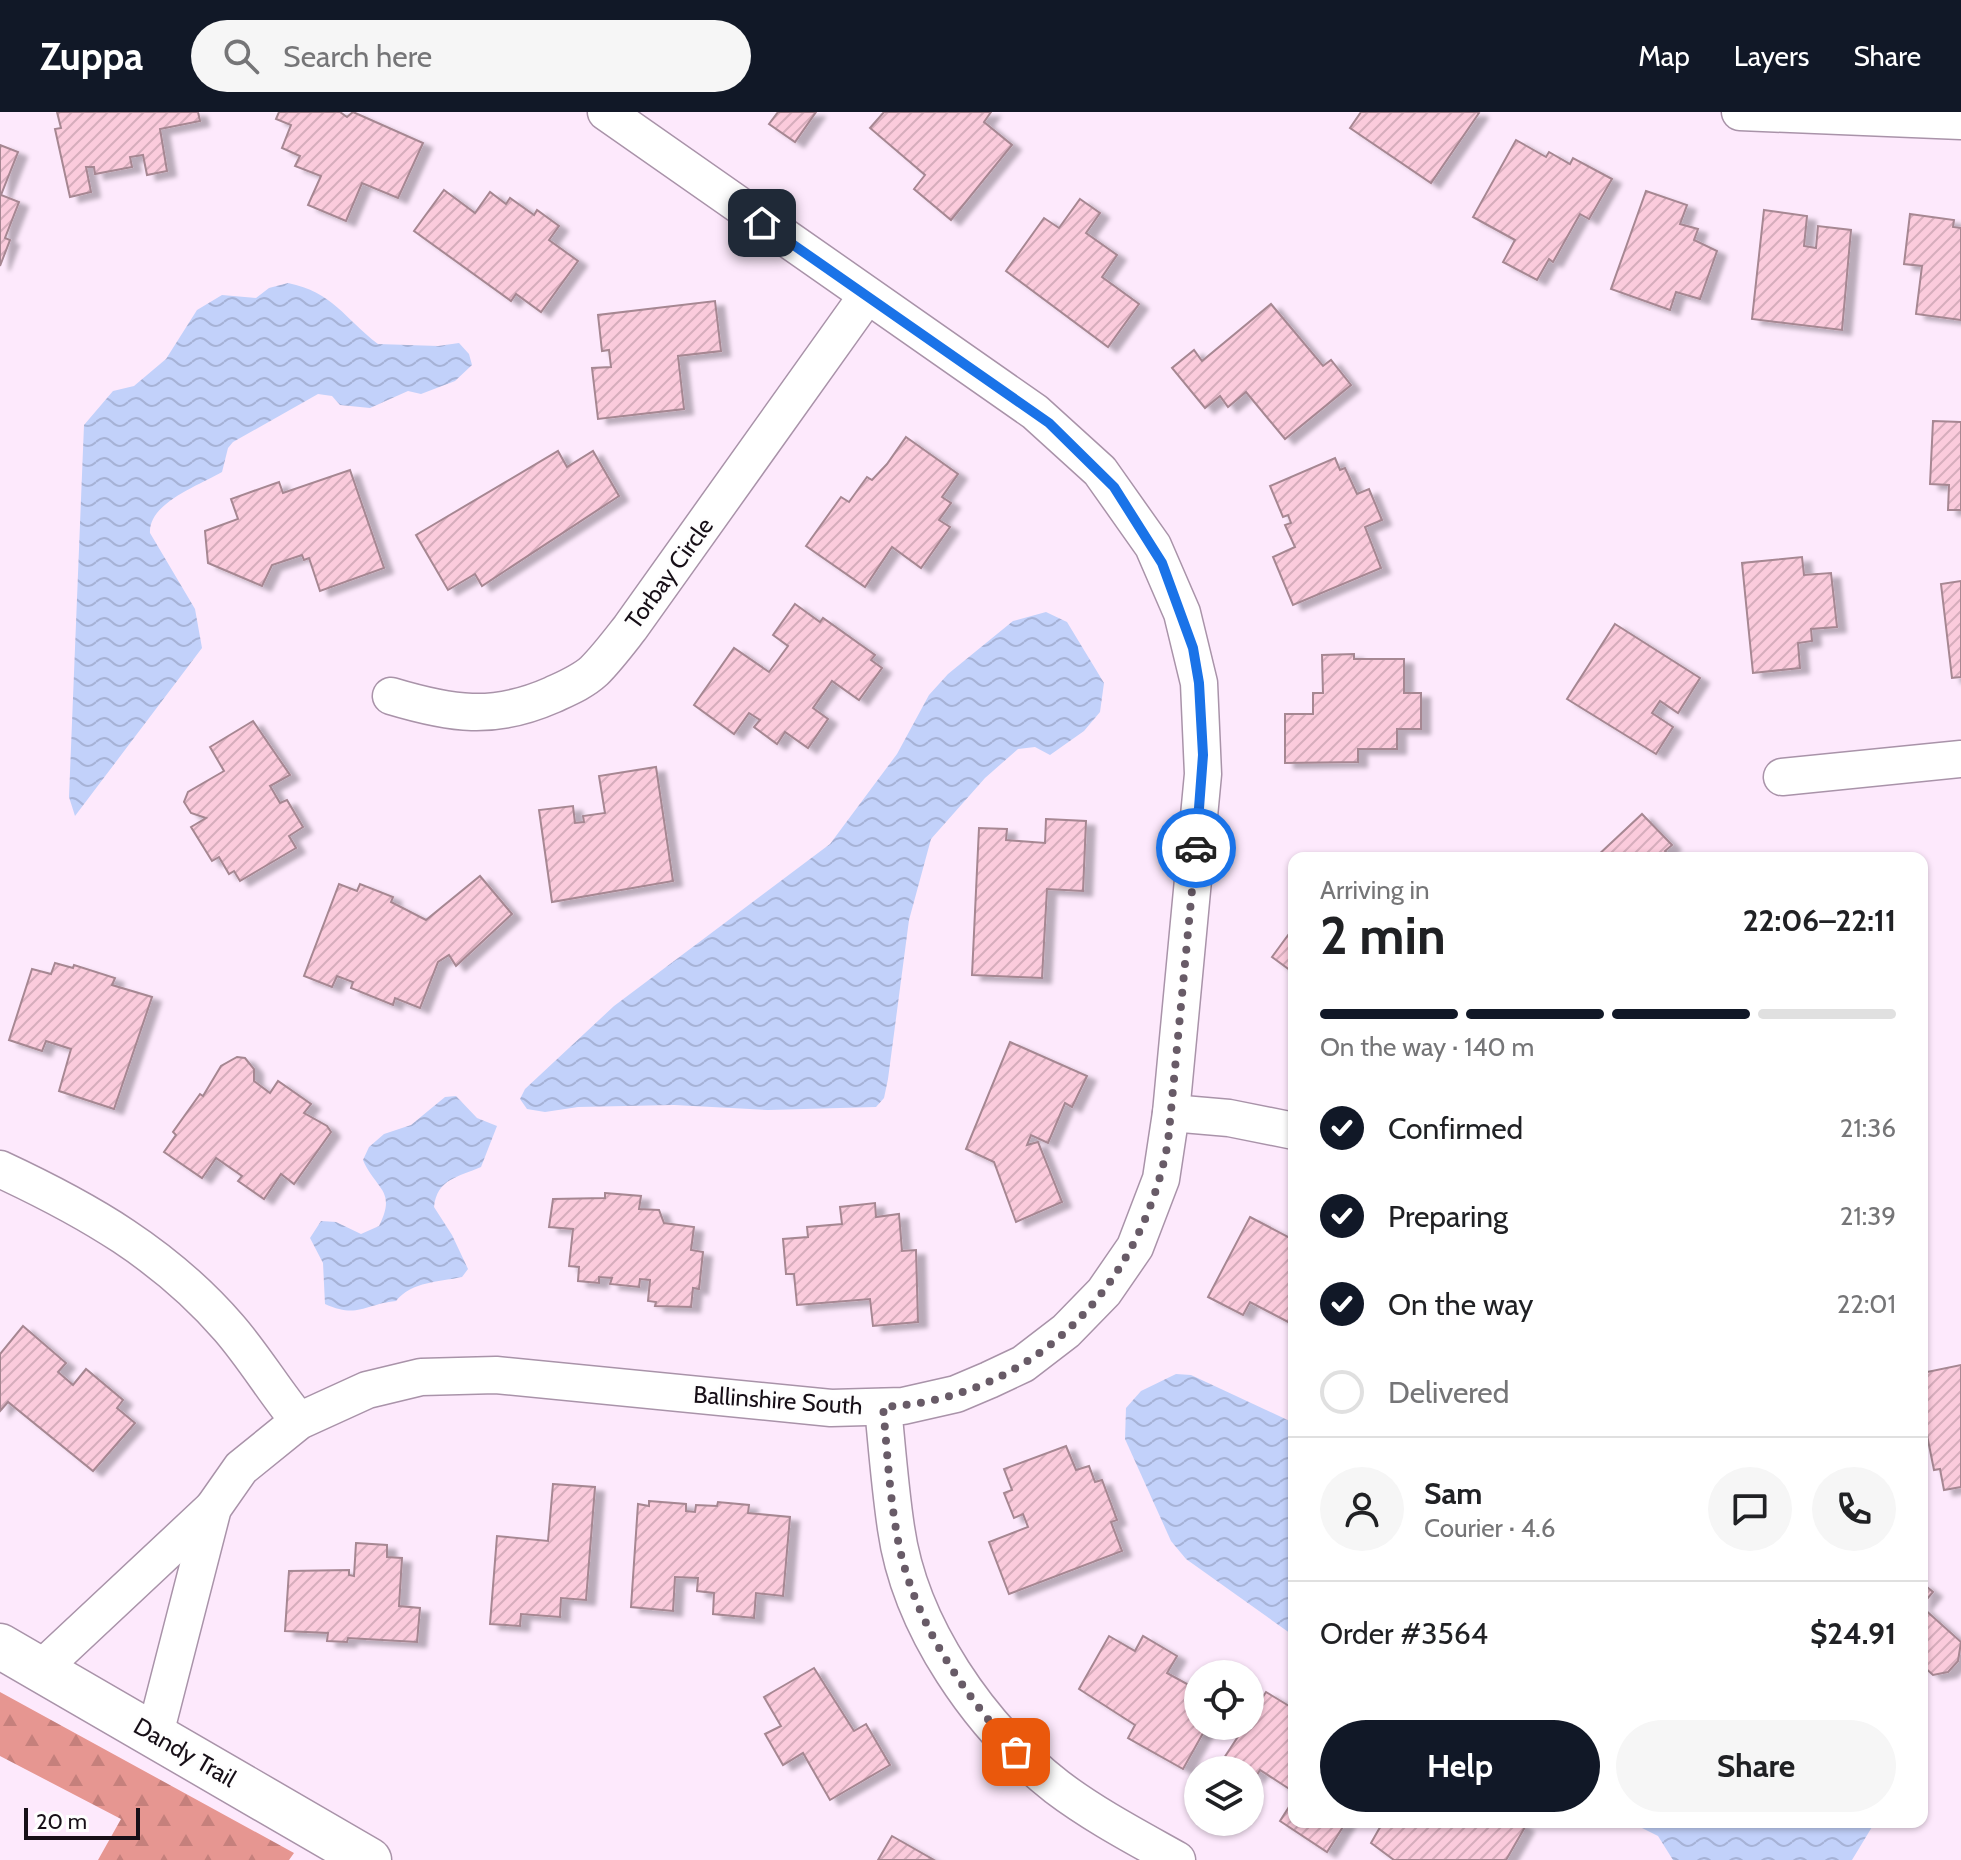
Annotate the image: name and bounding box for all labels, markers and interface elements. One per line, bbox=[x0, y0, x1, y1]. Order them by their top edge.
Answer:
search box bbox=[191, 20, 751, 92]
text: Zuppa bbox=[40, 33, 143, 80]
icon: search bbox=[219, 34, 263, 78]
text: Search here bbox=[283, 38, 432, 75]
text: Map bbox=[1638, 39, 1690, 73]
text: Layers bbox=[1734, 39, 1809, 73]
text: Share bbox=[1853, 39, 1921, 73]
pin bbox=[728, 189, 796, 257]
icon: home bbox=[740, 201, 784, 245]
street label: Torbay Circle bbox=[619, 512, 719, 634]
courier bbox=[1156, 808, 1236, 888]
icon: car bbox=[1174, 826, 1218, 870]
text: Arriving in bbox=[1320, 874, 1430, 906]
text: 22:06–22:11 bbox=[1743, 902, 1896, 939]
text: 2 min bbox=[1320, 904, 1446, 967]
text: On the way · 140 m bbox=[1320, 1031, 1534, 1063]
icon: check bbox=[1320, 1106, 1364, 1150]
text: Confirmed bbox=[1388, 1110, 1523, 1147]
text: 21:36 bbox=[1840, 1112, 1896, 1144]
icon: check bbox=[1320, 1194, 1364, 1238]
text: Preparing bbox=[1388, 1198, 1508, 1235]
text: 21:39 bbox=[1840, 1200, 1896, 1232]
icon: check bbox=[1320, 1282, 1364, 1326]
text: On the way bbox=[1388, 1286, 1533, 1323]
text: 22:01 bbox=[1837, 1288, 1896, 1320]
text: Delivered bbox=[1388, 1374, 1509, 1411]
street label: Ballinshire South bbox=[692, 1380, 864, 1420]
button: person bbox=[1320, 1467, 1404, 1551]
button: chat bbox=[1708, 1467, 1792, 1551]
button: phone bbox=[1812, 1467, 1896, 1551]
text: Sam bbox=[1424, 1475, 1482, 1512]
text: Courier · 4.6 bbox=[1424, 1512, 1556, 1544]
text: Order #3564 bbox=[1320, 1615, 1488, 1652]
text: $24.91 bbox=[1810, 1615, 1896, 1652]
map controls bbox=[1184, 1660, 1264, 1836]
button: locate bbox=[1184, 1660, 1264, 1740]
street label: Dandy Trail bbox=[129, 1711, 242, 1793]
pin bbox=[982, 1718, 1050, 1786]
button: Help bbox=[1320, 1720, 1600, 1812]
button: Share bbox=[1616, 1720, 1896, 1812]
icon: bag bbox=[994, 1730, 1038, 1774]
button: layers bbox=[1184, 1756, 1264, 1836]
scale bar bbox=[24, 1804, 140, 1840]
text: 20 m bbox=[36, 1808, 87, 1835]

